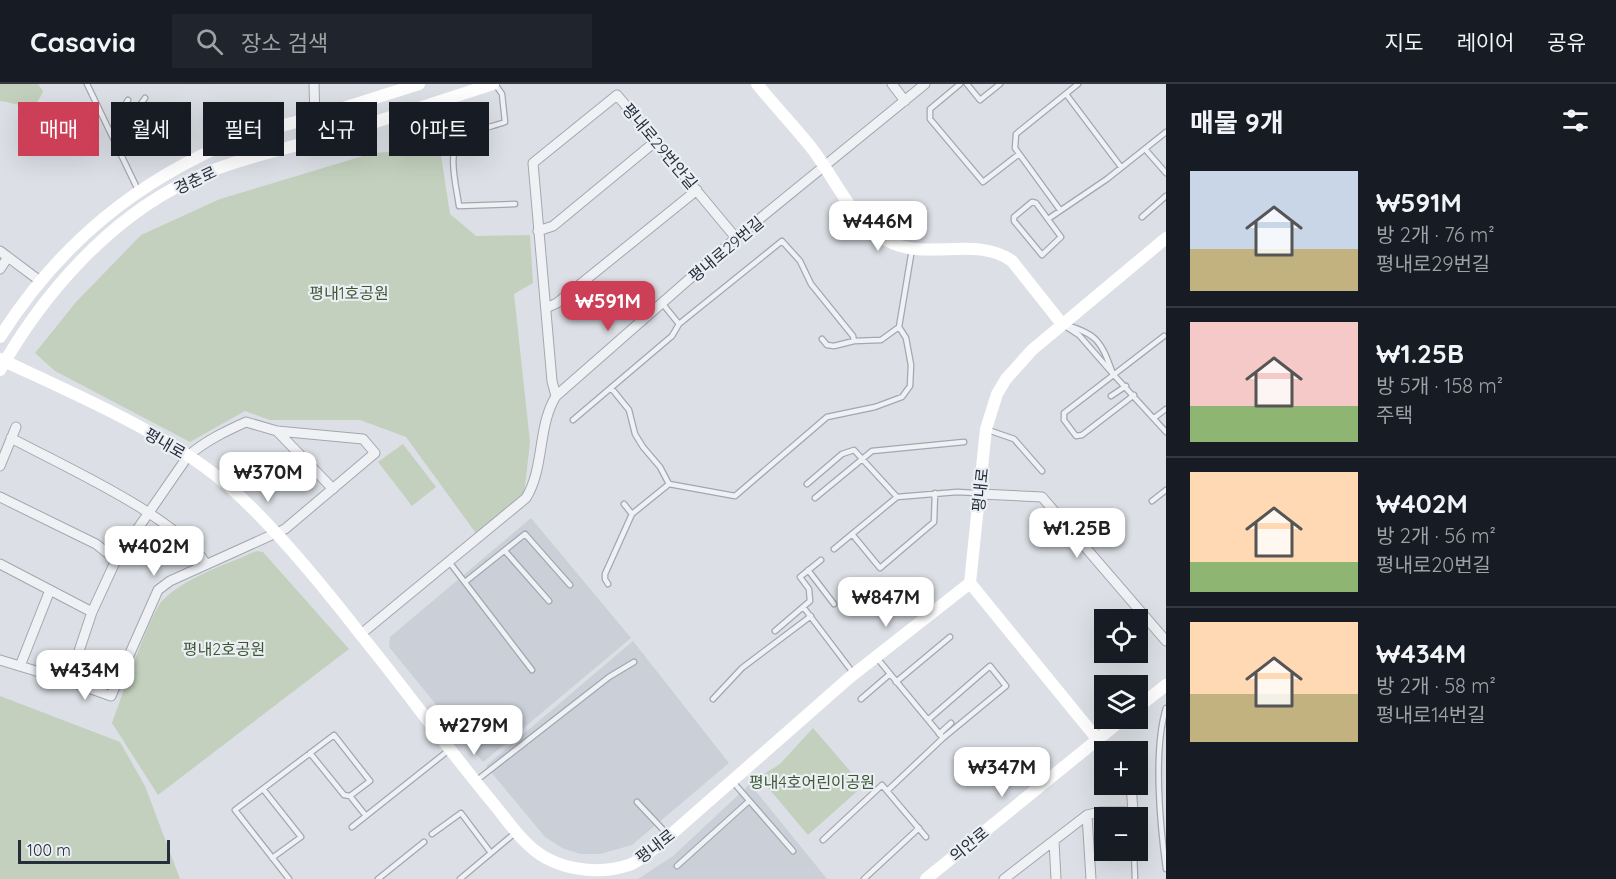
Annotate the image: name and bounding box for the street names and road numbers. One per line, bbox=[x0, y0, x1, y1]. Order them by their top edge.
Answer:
street label: 평내로29번안길 bbox=[618, 99, 702, 193]
street label: 경춘로 bbox=[171, 161, 219, 198]
street label: 평내로29번길 bbox=[685, 212, 767, 286]
street label: 평내로 bbox=[141, 423, 189, 463]
street label: 평내로 bbox=[968, 467, 992, 513]
street label: 의안로 bbox=[946, 822, 993, 866]
street label: 평내로 bbox=[631, 824, 679, 867]

